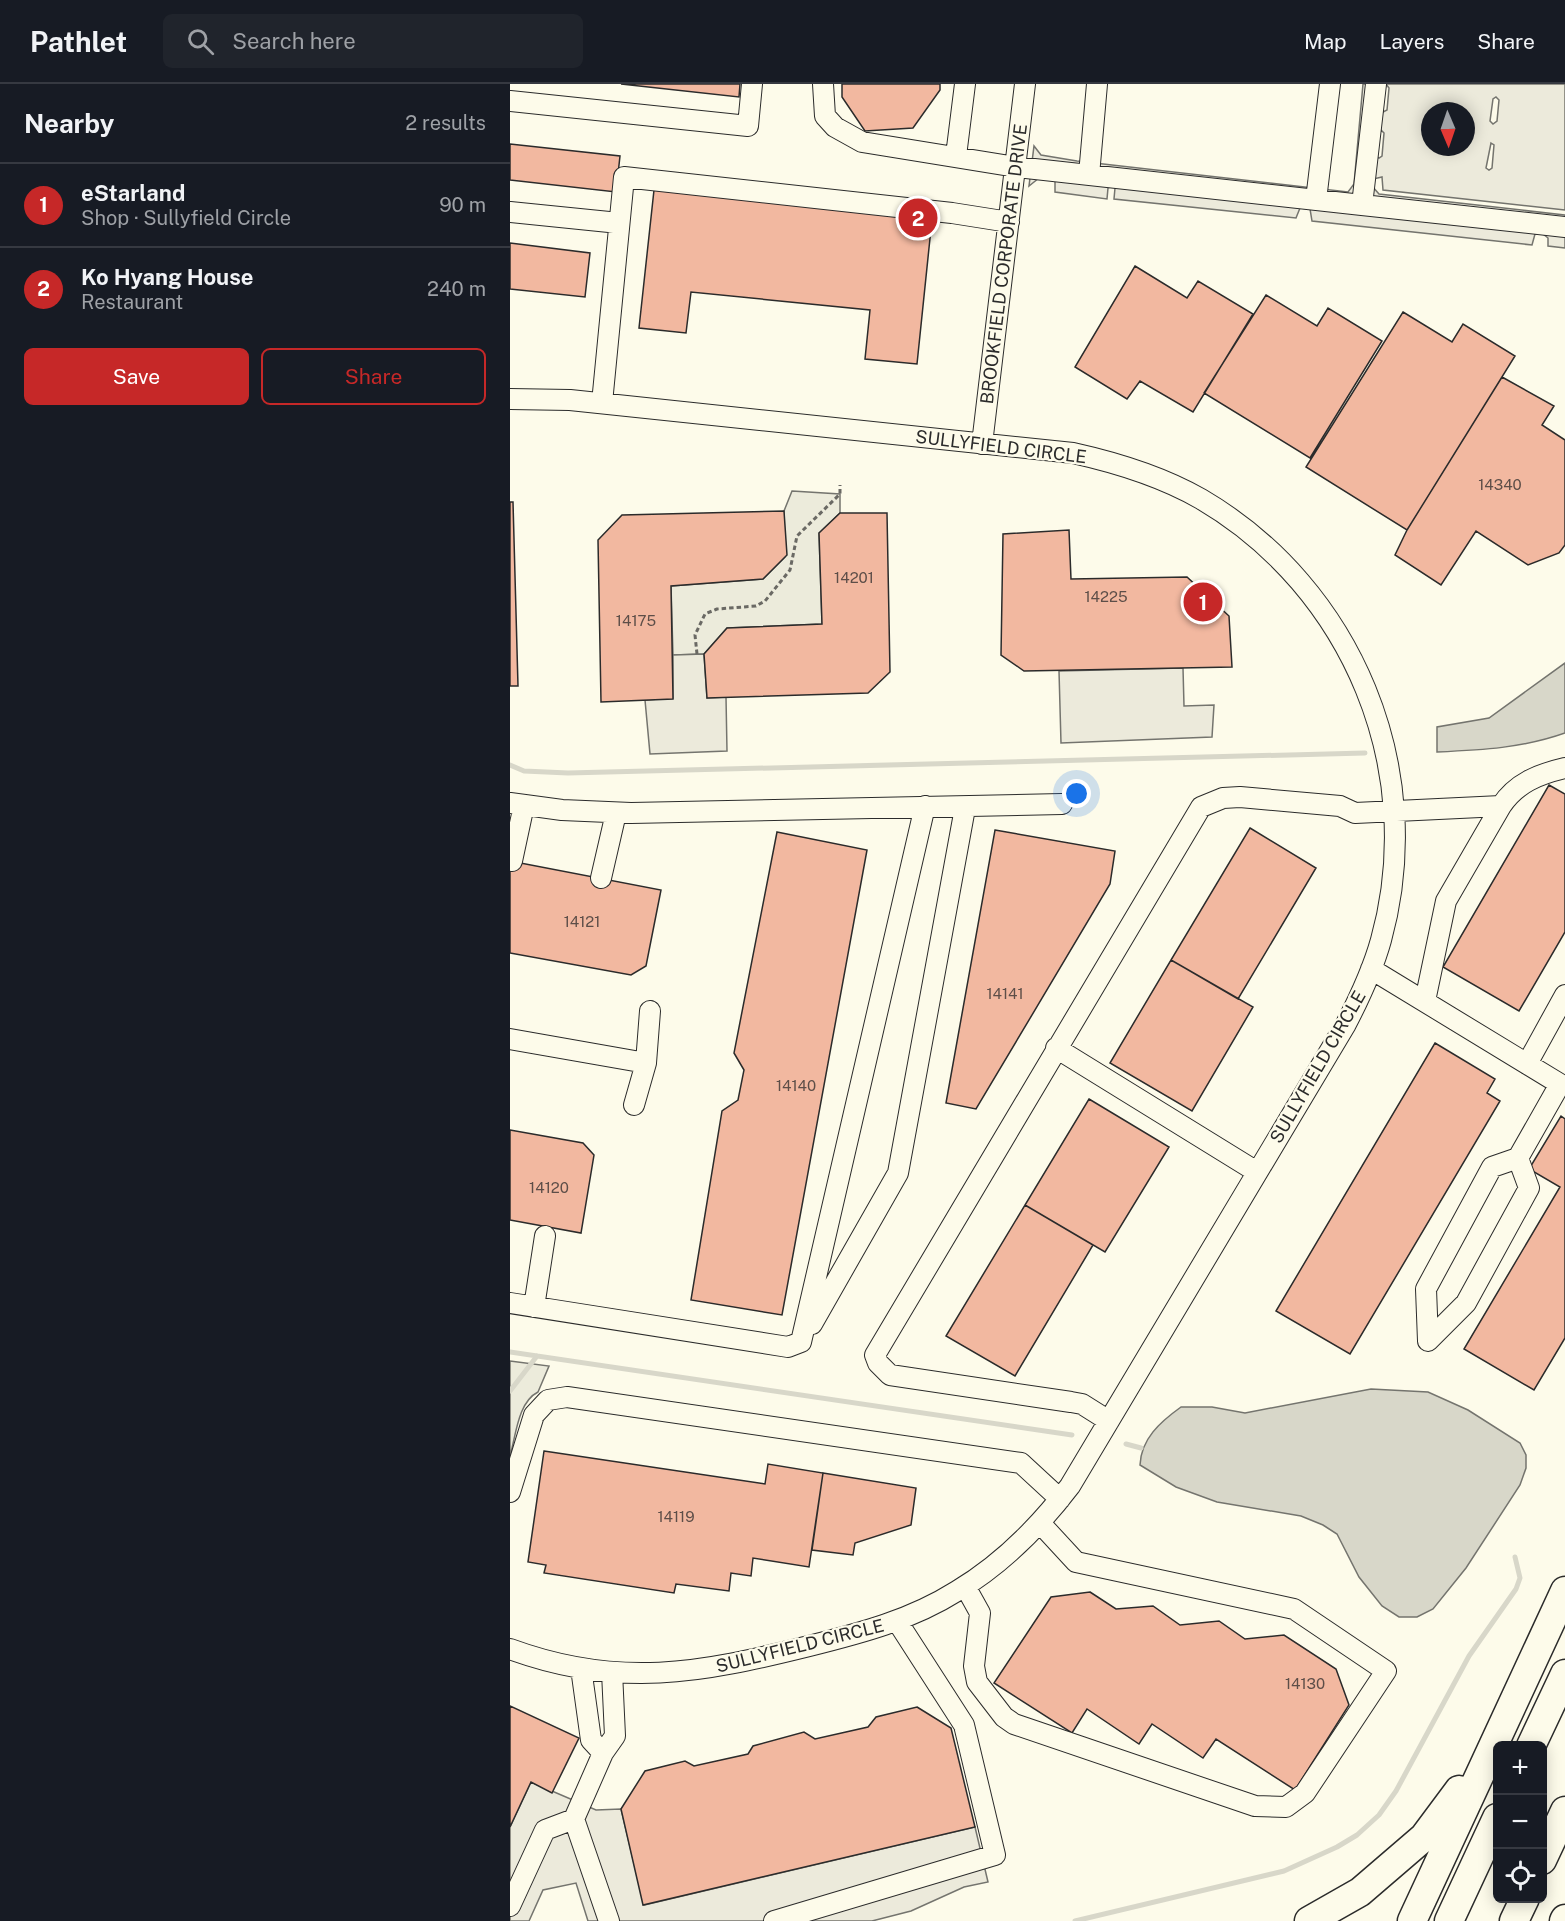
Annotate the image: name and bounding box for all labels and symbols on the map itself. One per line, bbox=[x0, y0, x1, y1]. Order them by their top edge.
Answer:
north arrow bbox=[1421, 102, 1475, 156]
street label: BROOKFIELD CORPORATE DRIVE bbox=[976, 123, 1031, 405]
pin: 2 bbox=[898, 196, 938, 240]
street label: SULLYFIELD CIRCLE bbox=[914, 426, 1088, 467]
house number: 14340 bbox=[1478, 476, 1522, 493]
house number: 14201 bbox=[834, 569, 874, 586]
pin: 1 bbox=[1184, 580, 1222, 624]
house number: 14225 bbox=[1084, 588, 1128, 605]
house number: 14175 bbox=[616, 612, 656, 629]
your location bbox=[1062, 779, 1091, 808]
house number: 14121 bbox=[564, 913, 600, 930]
house number: 14141 bbox=[986, 985, 1024, 1002]
street label: SULLYFIELD CIRCLE bbox=[1265, 987, 1370, 1147]
house number: 14140 bbox=[776, 1077, 816, 1094]
house number: 14120 bbox=[529, 1179, 569, 1196]
house number: 14119 bbox=[657, 1508, 695, 1525]
street label: SULLYFIELD CIRCLE bbox=[714, 1614, 886, 1677]
house number: 14130 bbox=[1285, 1675, 1325, 1692]

